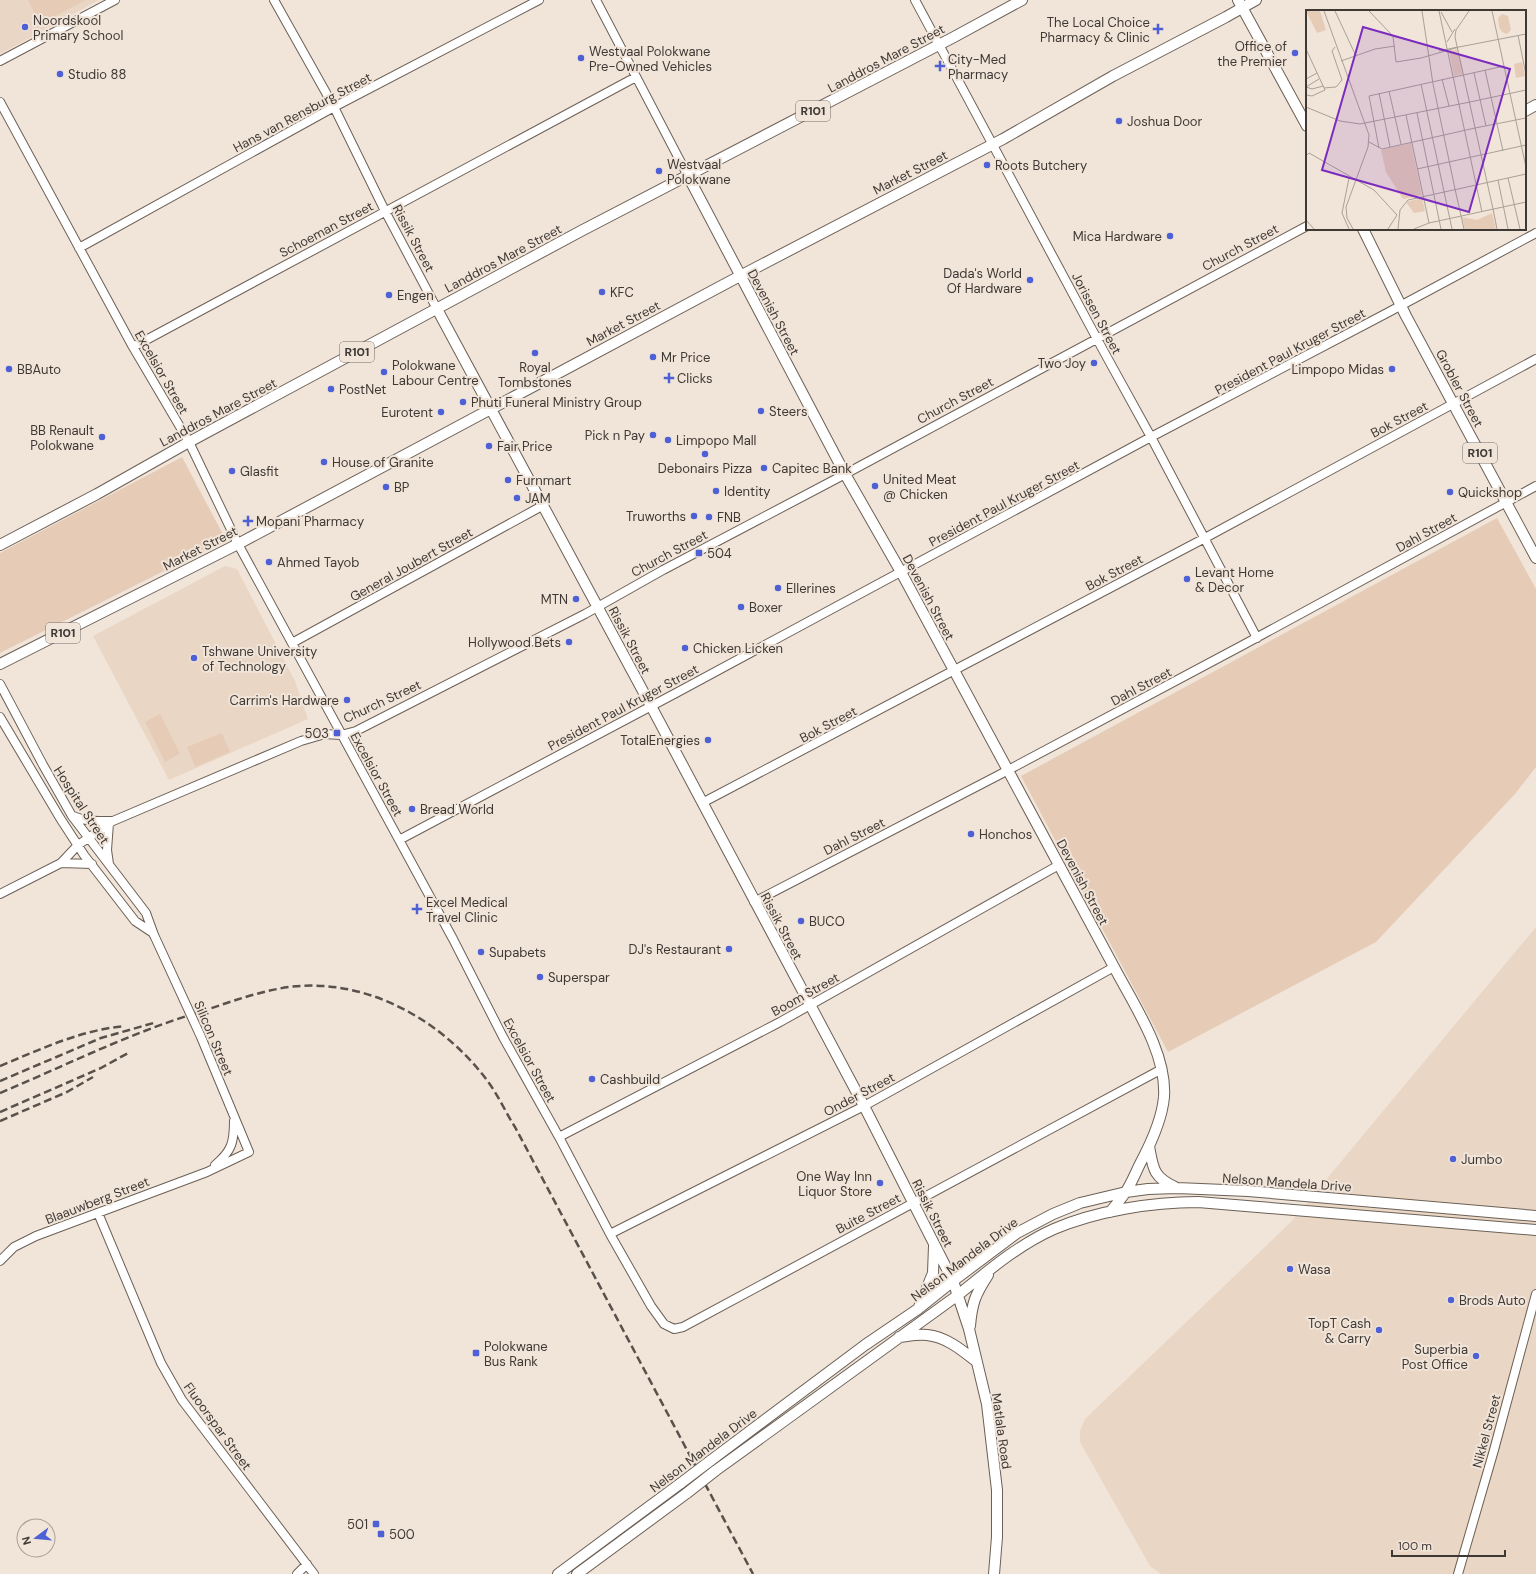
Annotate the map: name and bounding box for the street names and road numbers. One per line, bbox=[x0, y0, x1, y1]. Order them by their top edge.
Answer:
street label: Landdros Mare Street bbox=[825, 20, 948, 97]
street label: Hans van Rensburg Street bbox=[230, 69, 374, 156]
road number: R101 bbox=[796, 101, 830, 121]
street label: Market Street bbox=[870, 146, 950, 199]
street label: Schoeman Street bbox=[276, 198, 376, 261]
street label: Rissik Street bbox=[389, 202, 438, 275]
street label: Landdros Mare Street bbox=[442, 220, 565, 297]
street label: Church Street bbox=[1199, 220, 1281, 275]
street label: Devenish Street bbox=[744, 266, 803, 358]
street label: Jorissen Street bbox=[1068, 269, 1125, 357]
street label: Market Street bbox=[583, 297, 663, 350]
street label: President Paul Kruger Street bbox=[1212, 304, 1368, 398]
street label: Excelsior Street bbox=[131, 327, 192, 417]
road number: R101 bbox=[340, 342, 374, 362]
street label: Grobler Street bbox=[1432, 346, 1487, 430]
street label: Church Street bbox=[914, 373, 996, 428]
street label: Landdros Mare Street bbox=[157, 374, 280, 451]
street label: Bok Street bbox=[1368, 397, 1431, 442]
road number: R101 bbox=[1463, 443, 1497, 463]
street label: President Paul Kruger Street bbox=[926, 456, 1082, 550]
street label: Dahl Street bbox=[1393, 509, 1460, 556]
street label: Market Street bbox=[160, 522, 240, 575]
street label: General Joubert Street bbox=[347, 524, 476, 605]
street label: Church Street bbox=[628, 526, 710, 581]
street label: Bok Street bbox=[1083, 550, 1146, 595]
street label: Devenish Street bbox=[899, 551, 958, 643]
street label: Rissik Street bbox=[605, 604, 654, 677]
road number: R101 bbox=[46, 623, 80, 643]
street label: President Paul Kruger Street bbox=[545, 660, 701, 754]
street label: Dahl Street bbox=[1108, 663, 1175, 710]
street label: Church Street bbox=[341, 676, 424, 727]
street label: Bok Street bbox=[797, 702, 860, 747]
street label: Excelsior Street bbox=[346, 729, 407, 819]
street label: Hospital Street bbox=[50, 763, 113, 848]
street label: Dahl Street bbox=[821, 814, 888, 859]
street label: Devenish Street bbox=[1053, 836, 1112, 928]
street label: Rissik Street bbox=[757, 890, 806, 963]
street label: Boom Street bbox=[768, 969, 842, 1020]
street label: Silicon Street bbox=[190, 998, 237, 1078]
street label: Excelsior Street bbox=[499, 1015, 560, 1105]
street label: Onder Street bbox=[821, 1069, 898, 1120]
street label: Nelson Mandela Drive bbox=[1222, 1169, 1352, 1195]
street label: Blaauwberg Street bbox=[43, 1173, 152, 1228]
street label: Rissik Street bbox=[908, 1176, 957, 1250]
street label: Buite Street bbox=[833, 1189, 904, 1238]
street label: Nelson Mandela Drive bbox=[907, 1214, 1021, 1305]
street label: Fluoorspar Street bbox=[180, 1379, 255, 1474]
street label: Matlala Road bbox=[988, 1392, 1015, 1470]
street label: Nikkel Street bbox=[1469, 1393, 1504, 1470]
street label: Nelson Mandela Drive bbox=[646, 1405, 760, 1496]

